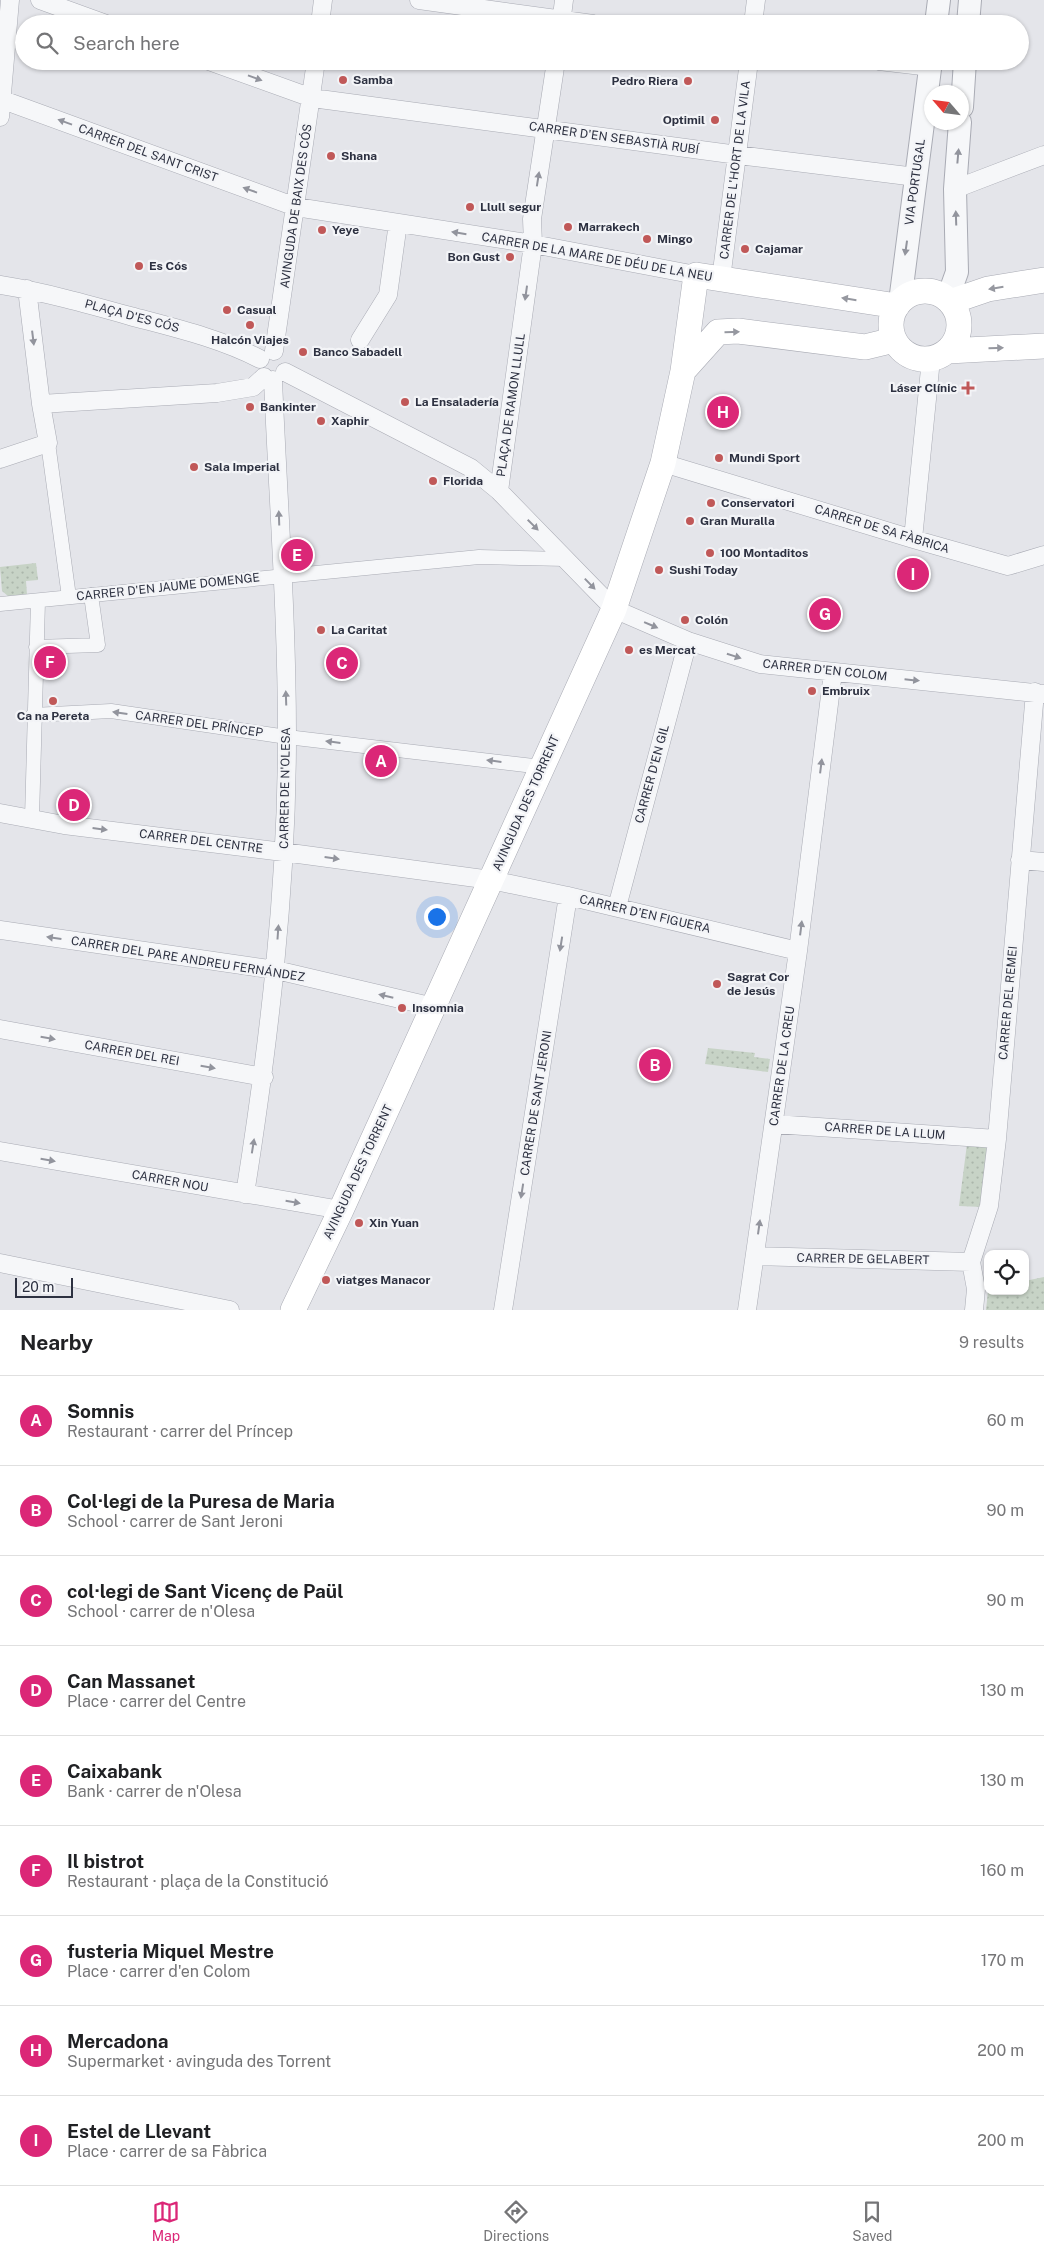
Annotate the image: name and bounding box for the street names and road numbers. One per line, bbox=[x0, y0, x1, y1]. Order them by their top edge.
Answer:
street label: CARRER DE L'HORT DE LA VILA bbox=[717, 79, 753, 260]
street label: CARRER D'EN SEBASTIÀ RUBÍ bbox=[528, 119, 701, 157]
street label: CARRER DEL SANT CRIST bbox=[76, 121, 220, 185]
street label: AVINGUDA DE BAIX DES CÓS bbox=[278, 123, 314, 289]
street label: VIA PORTUGAL bbox=[902, 138, 928, 226]
street label: CARRER DE LA MARE DE DÉU DE LA NEU bbox=[480, 230, 714, 284]
street label: PLAÇA D'ES CÓS bbox=[83, 297, 181, 335]
street label: PLAÇA DE RAMON LLULL bbox=[494, 332, 528, 478]
street label: CARRER DE SA FÀBRICA bbox=[813, 502, 952, 556]
street label: CARRER D'EN JAUME DOMENGE bbox=[76, 570, 260, 604]
street label: CARRER D'EN COLOM bbox=[762, 656, 888, 684]
street label: CARRER DEL PRÍNCEP bbox=[134, 708, 264, 740]
street label: CARRER D'EN GIL bbox=[632, 723, 672, 825]
street label: CARRER DE N'OLESA bbox=[277, 727, 293, 849]
street label: AVINGUDA DES TORRENT bbox=[490, 733, 562, 873]
street label: CARRER DEL CENTRE bbox=[138, 826, 264, 856]
street label: CARRER D'EN FIGUERA bbox=[578, 892, 712, 936]
street label: CARRER DEL PARE ANDREU FERNÁNDEZ bbox=[70, 934, 306, 984]
street label: CARRER DEL REMEI bbox=[996, 945, 1020, 1061]
street label: CARRER DE LA CREU bbox=[767, 1005, 797, 1127]
street label: CARRER DE SANT JERONI bbox=[518, 1029, 554, 1177]
street label: CARRER DEL REI bbox=[83, 1038, 181, 1068]
street label: AVINGUDA DES TORRENT bbox=[321, 1102, 395, 1242]
street label: CARRER DE LA LLUM bbox=[824, 1120, 946, 1142]
street label: CARRER NOU bbox=[131, 1167, 209, 1195]
street label: CARRER DE GELABERT bbox=[796, 1251, 930, 1267]

